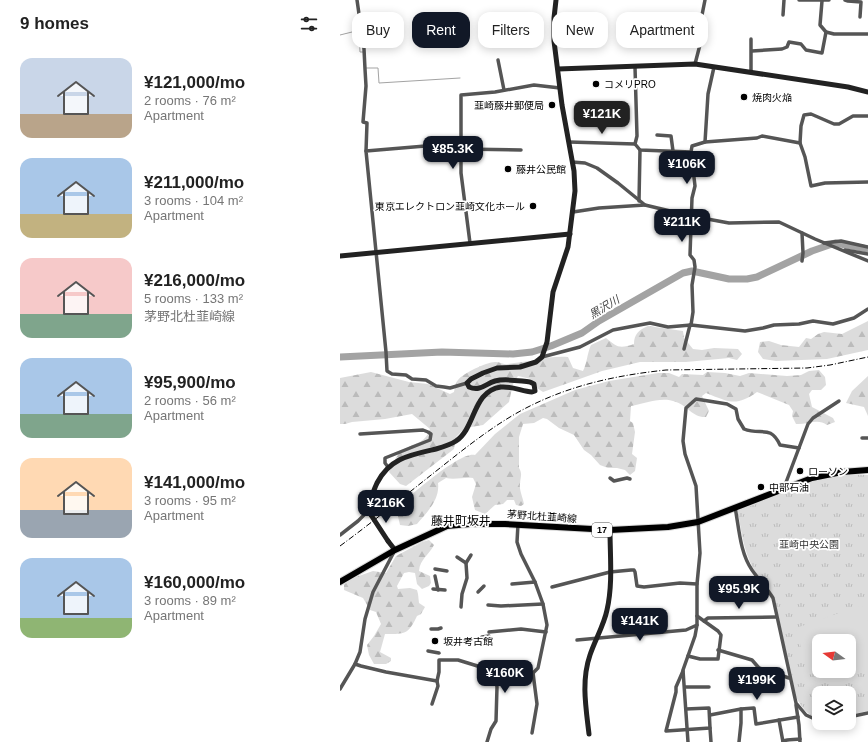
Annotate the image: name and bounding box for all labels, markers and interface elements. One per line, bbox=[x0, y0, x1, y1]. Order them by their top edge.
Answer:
chip: Buy bbox=[352, 12, 404, 48]
chip: Rent bbox=[412, 12, 470, 48]
chip: Filters bbox=[478, 12, 544, 48]
chip: New bbox=[552, 12, 608, 48]
chip: Apartment bbox=[616, 12, 708, 48]
icon: filters bbox=[298, 13, 320, 35]
text: 9 homes bbox=[20, 14, 89, 33]
text: ¥121,000/mo bbox=[144, 73, 245, 92]
icon: home bbox=[52, 74, 100, 122]
marker: コメリPRO bbox=[591, 79, 601, 89]
place label: コメリPRO bbox=[604, 79, 656, 90]
marker: 焼肉火焔 bbox=[739, 92, 749, 102]
place label: 焼肉火焔 bbox=[752, 92, 792, 103]
text: 2 rooms · 76 m² bbox=[144, 93, 236, 108]
place label: 韮崎藤井郵便局 bbox=[474, 100, 544, 111]
marker: 韮崎藤井郵便局 bbox=[547, 100, 557, 110]
pin: ¥121K bbox=[574, 101, 630, 135]
text: ¥121K bbox=[583, 106, 621, 121]
text: Apartment bbox=[144, 108, 204, 123]
pin: ¥85.3K bbox=[420, 136, 486, 170]
text: ¥85.3K bbox=[432, 141, 474, 156]
pin: ¥106K bbox=[659, 151, 715, 185]
text: ¥106K bbox=[668, 156, 706, 171]
marker: 藤井公民館 bbox=[503, 164, 513, 174]
place label: 藤井公民館 bbox=[516, 164, 566, 175]
text: ¥211,000/mo bbox=[144, 173, 244, 192]
icon: home bbox=[52, 174, 100, 222]
text: 3 rooms · 104 m² bbox=[144, 193, 243, 208]
place label: 東京エレクトロン韮崎文化ホール bbox=[375, 201, 525, 212]
marker: 東京エレクトロン韮崎文化ホール bbox=[528, 201, 538, 211]
text: Apartment bbox=[144, 208, 204, 223]
pin: ¥211K bbox=[654, 209, 710, 243]
text: ¥211K bbox=[663, 214, 701, 229]
text: ¥216,000/mo bbox=[144, 271, 245, 290]
icon: home bbox=[52, 274, 100, 322]
text: 5 rooms · 133 m² bbox=[144, 291, 243, 306]
water label: 黒沢川 bbox=[587, 293, 622, 321]
text: 茅野北杜韮崎線 bbox=[144, 309, 235, 324]
text: ¥95,900/mo bbox=[144, 373, 236, 392]
icon: home bbox=[52, 374, 100, 422]
text: 2 rooms · 56 m² bbox=[144, 393, 236, 408]
text: Apartment bbox=[144, 408, 204, 423]
marker: ローソン bbox=[795, 466, 805, 476]
place label: ローソン bbox=[808, 466, 848, 477]
text: ¥141,000/mo bbox=[144, 473, 245, 492]
icon: home bbox=[52, 474, 100, 522]
marker: 中部石油 bbox=[756, 482, 766, 492]
place label: 中部石油 bbox=[769, 482, 809, 493]
pin: ¥216K bbox=[358, 490, 414, 524]
text: 3 rooms · 95 m² bbox=[144, 493, 236, 508]
text: ¥216K bbox=[367, 495, 405, 510]
text: Apartment bbox=[144, 508, 204, 523]
street label: 茅野北杜韮崎線 bbox=[507, 509, 577, 524]
district label: 藤井町坂井 bbox=[431, 514, 491, 528]
road number: 17 bbox=[592, 523, 612, 537]
park label: 韮崎中央公園 bbox=[779, 539, 839, 550]
text: ¥160,000/mo bbox=[144, 573, 245, 592]
icon: home bbox=[52, 574, 100, 622]
pin: ¥95.9K bbox=[706, 576, 772, 610]
text: ¥95.9K bbox=[718, 581, 760, 596]
text: 3 rooms · 89 m² bbox=[144, 593, 236, 608]
text: Apartment bbox=[144, 608, 204, 623]
pin: ¥141K bbox=[612, 608, 668, 642]
text: ¥141K bbox=[621, 613, 659, 628]
north arrow bbox=[812, 634, 856, 678]
map controls bbox=[812, 634, 856, 730]
marker: 坂井考古館 bbox=[430, 636, 440, 646]
place label: 坂井考古館 bbox=[443, 636, 493, 647]
pin: ¥160K bbox=[477, 660, 533, 694]
text: ¥160K bbox=[486, 665, 524, 680]
pin: ¥199K bbox=[729, 667, 785, 701]
text: ¥199K bbox=[738, 672, 776, 687]
button: layers bbox=[812, 686, 856, 730]

